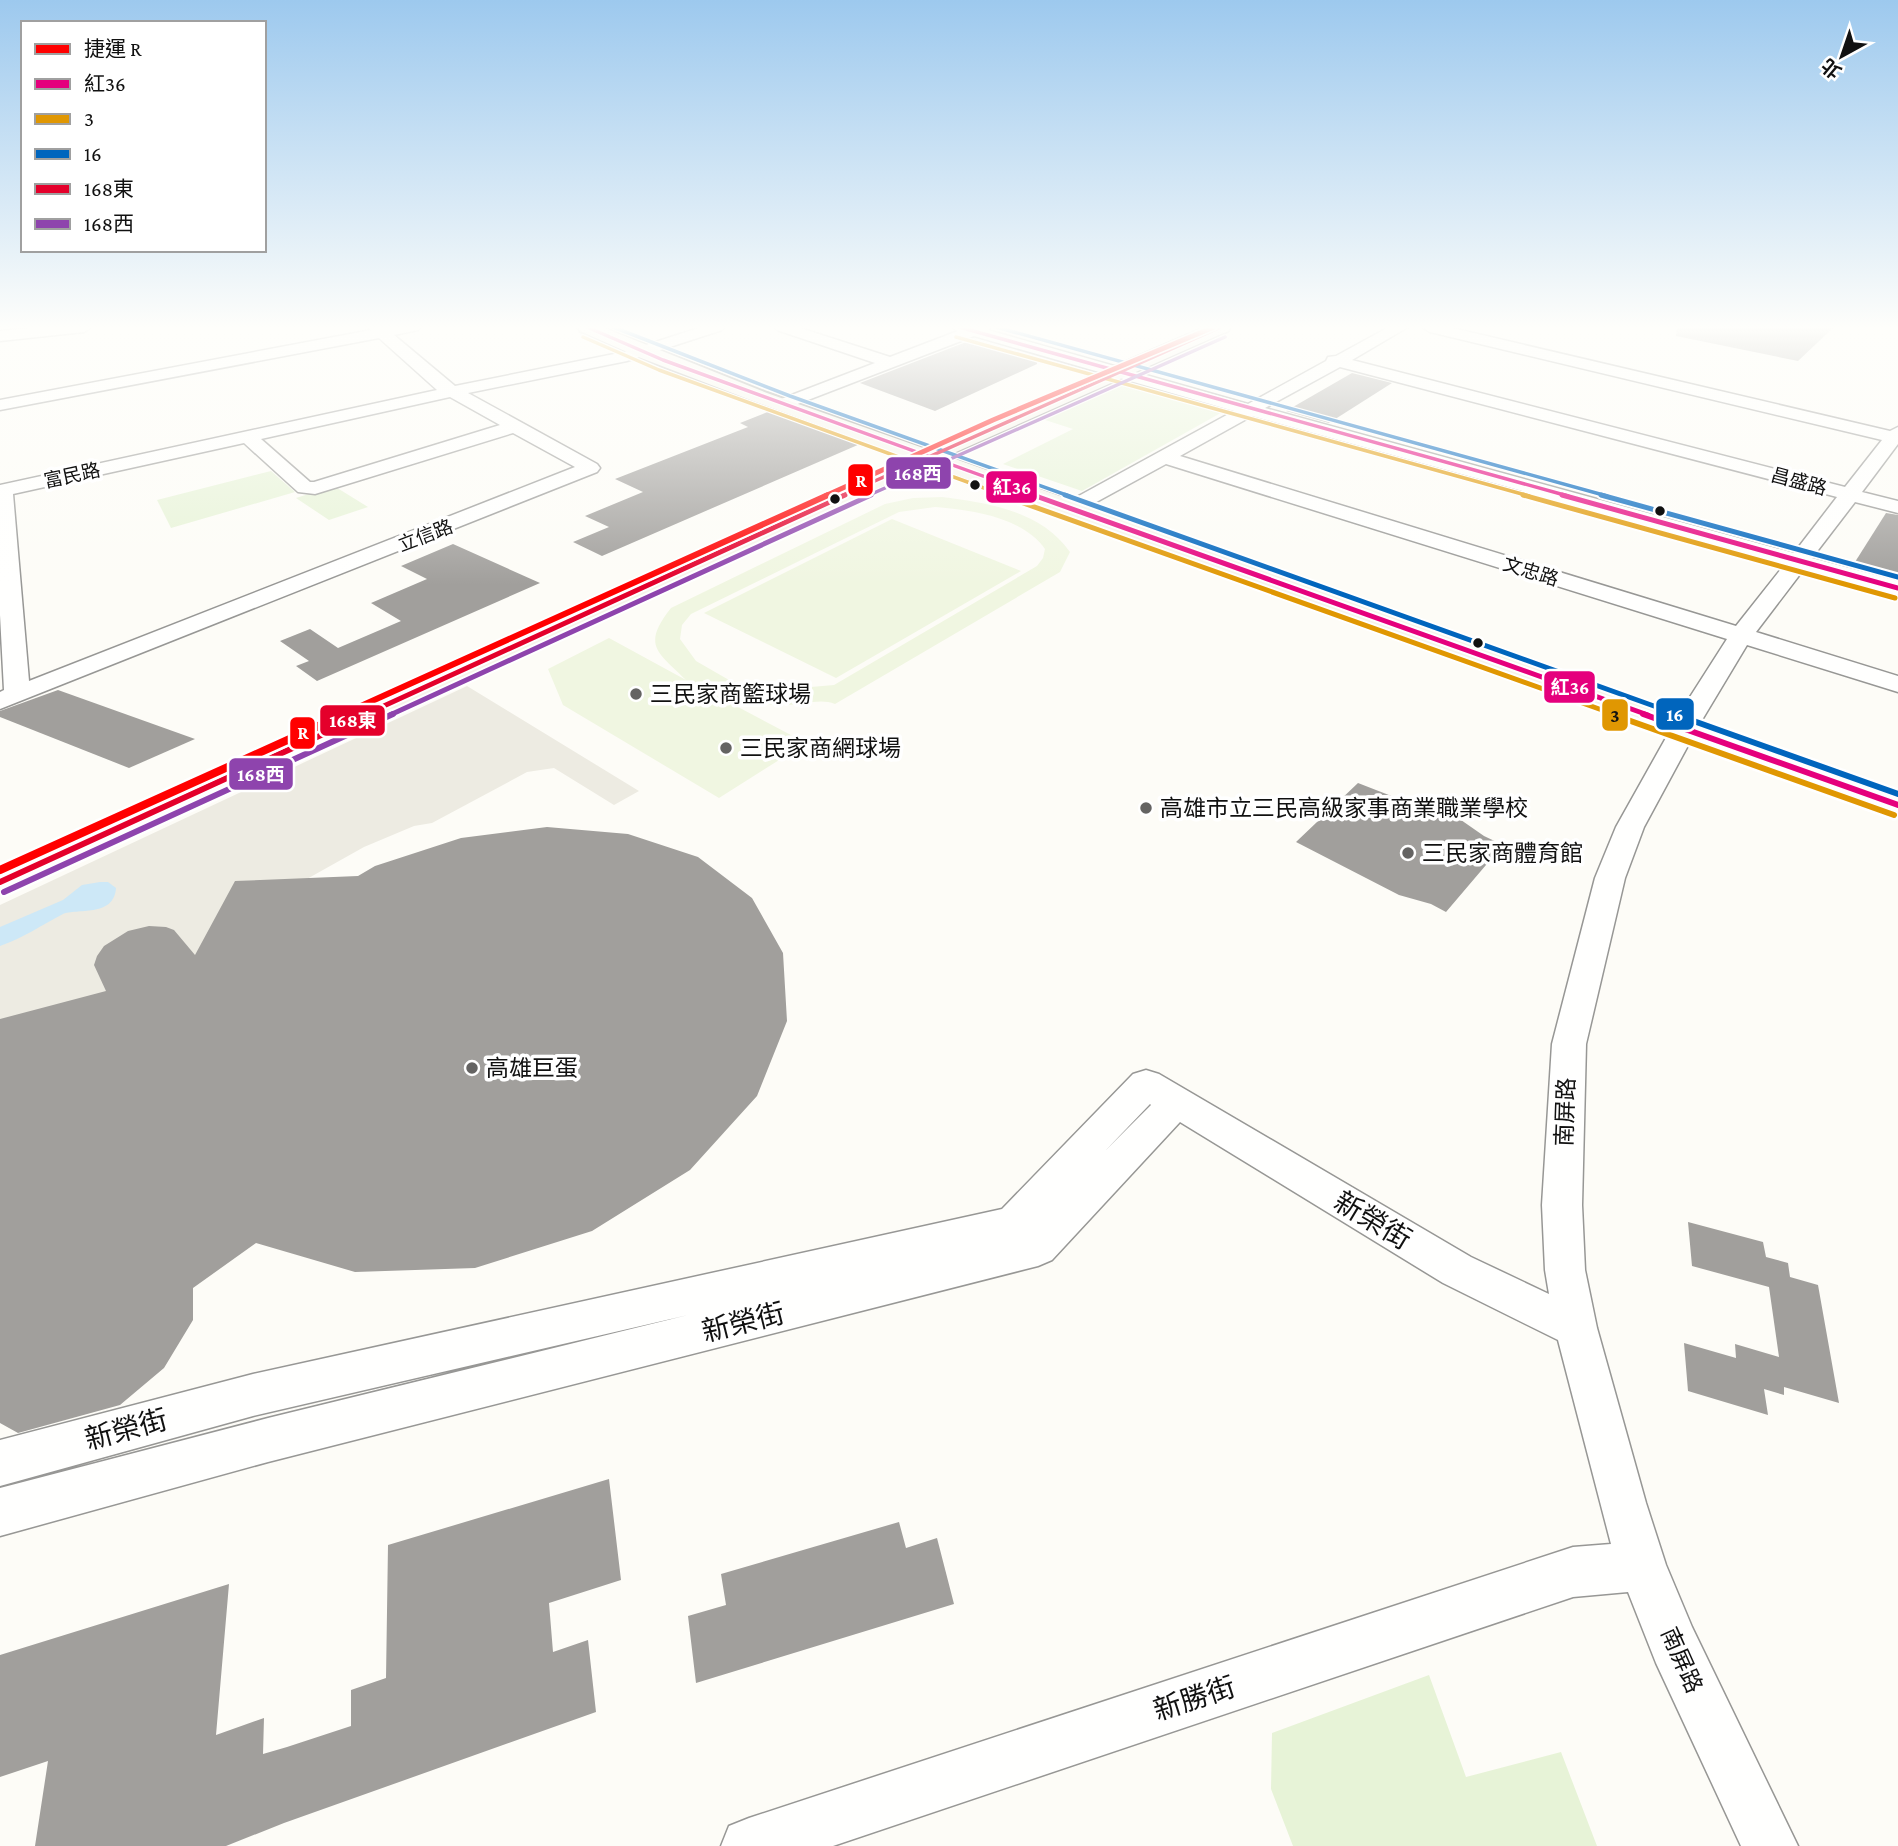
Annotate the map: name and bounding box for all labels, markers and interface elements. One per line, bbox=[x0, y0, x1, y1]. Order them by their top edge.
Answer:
legend bbox=[21, 21, 266, 252]
north arrow bbox=[1807, 21, 1877, 91]
text: 捷運 R bbox=[84, 37, 142, 61]
text: 北 bbox=[1817, 54, 1845, 83]
text: 紅36 bbox=[84, 72, 126, 96]
text: 3 bbox=[84, 107, 94, 131]
text: 16 bbox=[84, 142, 102, 166]
text: 168東 bbox=[84, 177, 134, 201]
text: 168西 bbox=[84, 212, 134, 236]
line badge: 168西 bbox=[885, 456, 952, 490]
street label: 富民路 bbox=[42, 459, 102, 492]
line badge: R bbox=[847, 463, 874, 497]
text: 168西 bbox=[894, 463, 942, 484]
street label: 昌盛路 bbox=[1769, 464, 1829, 499]
text: R bbox=[855, 470, 867, 491]
line badge: 紅36 bbox=[985, 470, 1038, 504]
text: 紅36 bbox=[993, 477, 1031, 498]
unlabelled marker bbox=[968, 478, 982, 492]
unlabelled marker bbox=[828, 492, 842, 506]
unlabelled marker bbox=[1653, 504, 1667, 518]
street label: 立信路 bbox=[395, 515, 456, 555]
street label: 文忠路 bbox=[1501, 553, 1561, 590]
unlabelled marker bbox=[1471, 636, 1485, 650]
line badge: 紅36 bbox=[1543, 670, 1596, 704]
text: 紅36 bbox=[1551, 677, 1589, 698]
place label: 三民家商籃球場 bbox=[650, 681, 811, 707]
marker: 三民家商籃球場 bbox=[628, 686, 644, 702]
line badge: 16 bbox=[1655, 697, 1695, 731]
line badge: 3 bbox=[1601, 698, 1629, 732]
line badge: 168東 bbox=[319, 704, 386, 737]
text: 16 bbox=[1666, 704, 1684, 725]
text: 3 bbox=[1610, 705, 1620, 726]
text: 168東 bbox=[329, 710, 377, 731]
line badge: R bbox=[289, 716, 316, 750]
text: R bbox=[297, 722, 309, 743]
place label: 三民家商網球場 bbox=[740, 735, 901, 761]
marker: 三民家商網球場 bbox=[718, 740, 734, 756]
line badge: 168西 bbox=[228, 757, 294, 791]
text: 168西 bbox=[237, 764, 285, 785]
place label: 高雄市立三民高級家事商業職業學校 bbox=[1160, 795, 1528, 821]
marker: 高雄市立三民高級家事商業職業學校 bbox=[1138, 800, 1154, 816]
place label: 三民家商體育館 bbox=[1422, 840, 1583, 866]
marker: 三民家商體育館 bbox=[1400, 845, 1416, 861]
place label: 高雄巨蛋 bbox=[486, 1055, 578, 1081]
marker: 高雄巨蛋 bbox=[464, 1060, 480, 1076]
street label: 南屏路 bbox=[1551, 1077, 1579, 1147]
street label: 新榮街 bbox=[1329, 1186, 1417, 1255]
street label: 新榮街 bbox=[699, 1297, 788, 1348]
street label: 新榮街 bbox=[82, 1404, 171, 1455]
street label: 南屏路 bbox=[1656, 1623, 1708, 1697]
street label: 新勝街 bbox=[1149, 1671, 1239, 1726]

